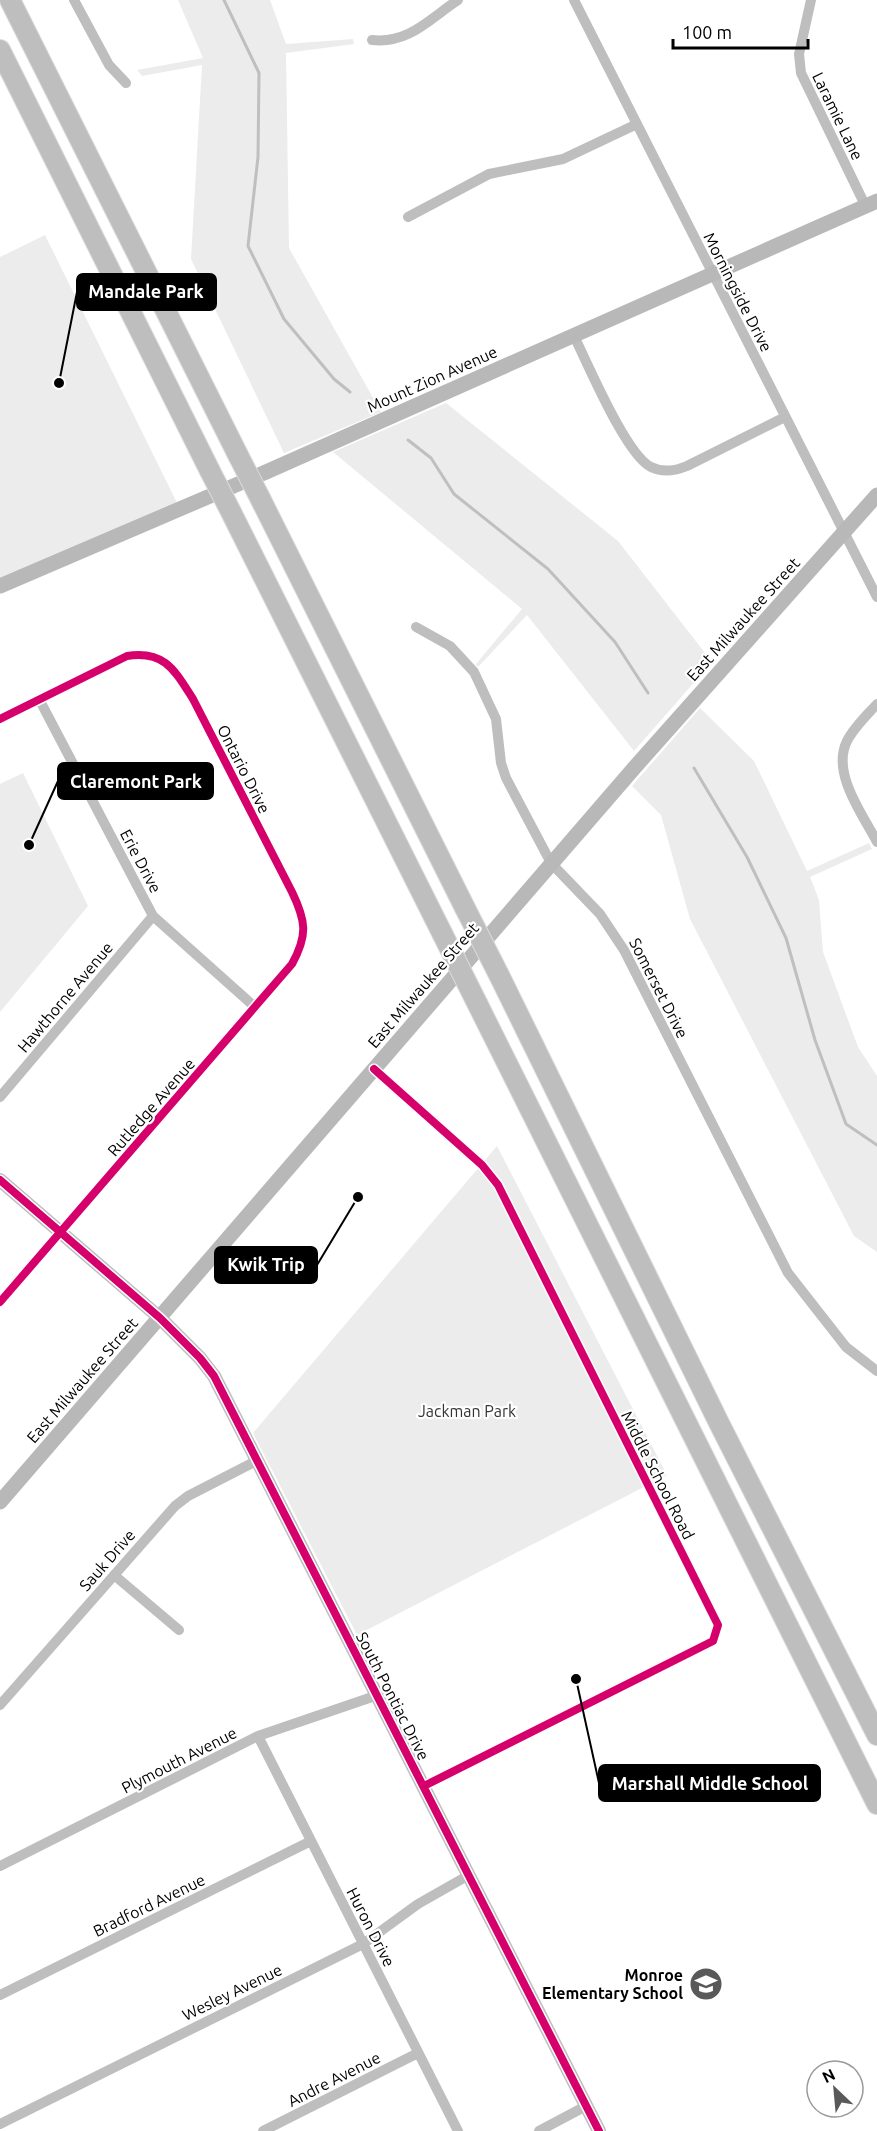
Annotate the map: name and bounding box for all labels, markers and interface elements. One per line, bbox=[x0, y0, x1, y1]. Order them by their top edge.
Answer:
scale bar bbox=[673, 12, 808, 50]
text: 100 m bbox=[682, 22, 732, 42]
street label: Laramie Lane bbox=[809, 69, 867, 163]
street label: Morningside Drive bbox=[700, 229, 776, 355]
callout: Mandale Park bbox=[77, 274, 216, 310]
text: Mandale Park bbox=[88, 281, 204, 301]
street label: Mount Zion Avenue bbox=[364, 342, 500, 416]
street label: East Milwaukee Street bbox=[683, 553, 804, 684]
street label: Ontario Drive bbox=[214, 722, 274, 816]
callout: Claremont Park bbox=[58, 763, 213, 799]
text: Claremont Park bbox=[70, 771, 202, 791]
street label: Erie Drive bbox=[117, 826, 165, 896]
street label: East Milwaukee Street bbox=[364, 918, 483, 1051]
street label: Somerset Drive bbox=[626, 935, 692, 1041]
street label: Hawthorne Avenue bbox=[14, 938, 116, 1056]
street label: Rutledge Avenue bbox=[104, 1055, 198, 1159]
callout: Kwik Trip bbox=[215, 1247, 317, 1283]
text: Kwik Trip bbox=[227, 1254, 305, 1274]
street label: East Milwaukee Street bbox=[23, 1313, 142, 1446]
park label: Jackman Park bbox=[418, 1402, 516, 1420]
street label: Middle School Road bbox=[618, 1408, 698, 1542]
street label: Sauk Drive bbox=[75, 1526, 139, 1594]
street label: South Pontiac Drive bbox=[353, 1629, 433, 1763]
street label: Plymouth Avenue bbox=[118, 1723, 240, 1797]
callout: Marshall Middle School bbox=[599, 1765, 820, 1801]
text: Marshall Middle School bbox=[612, 1773, 809, 1793]
street label: Bradford Avenue bbox=[90, 1870, 208, 1940]
street label: Huron Drive bbox=[343, 1884, 399, 1970]
street label: Wesley Avenue bbox=[179, 1960, 285, 2024]
place label: Monroe Elementary School bbox=[542, 1966, 683, 2002]
school or university icon: Monroe Elementary School bbox=[688, 1966, 724, 2002]
street label: Andre Avenue bbox=[285, 2048, 383, 2110]
north arrow bbox=[805, 2059, 865, 2119]
text: N bbox=[819, 2065, 838, 2086]

